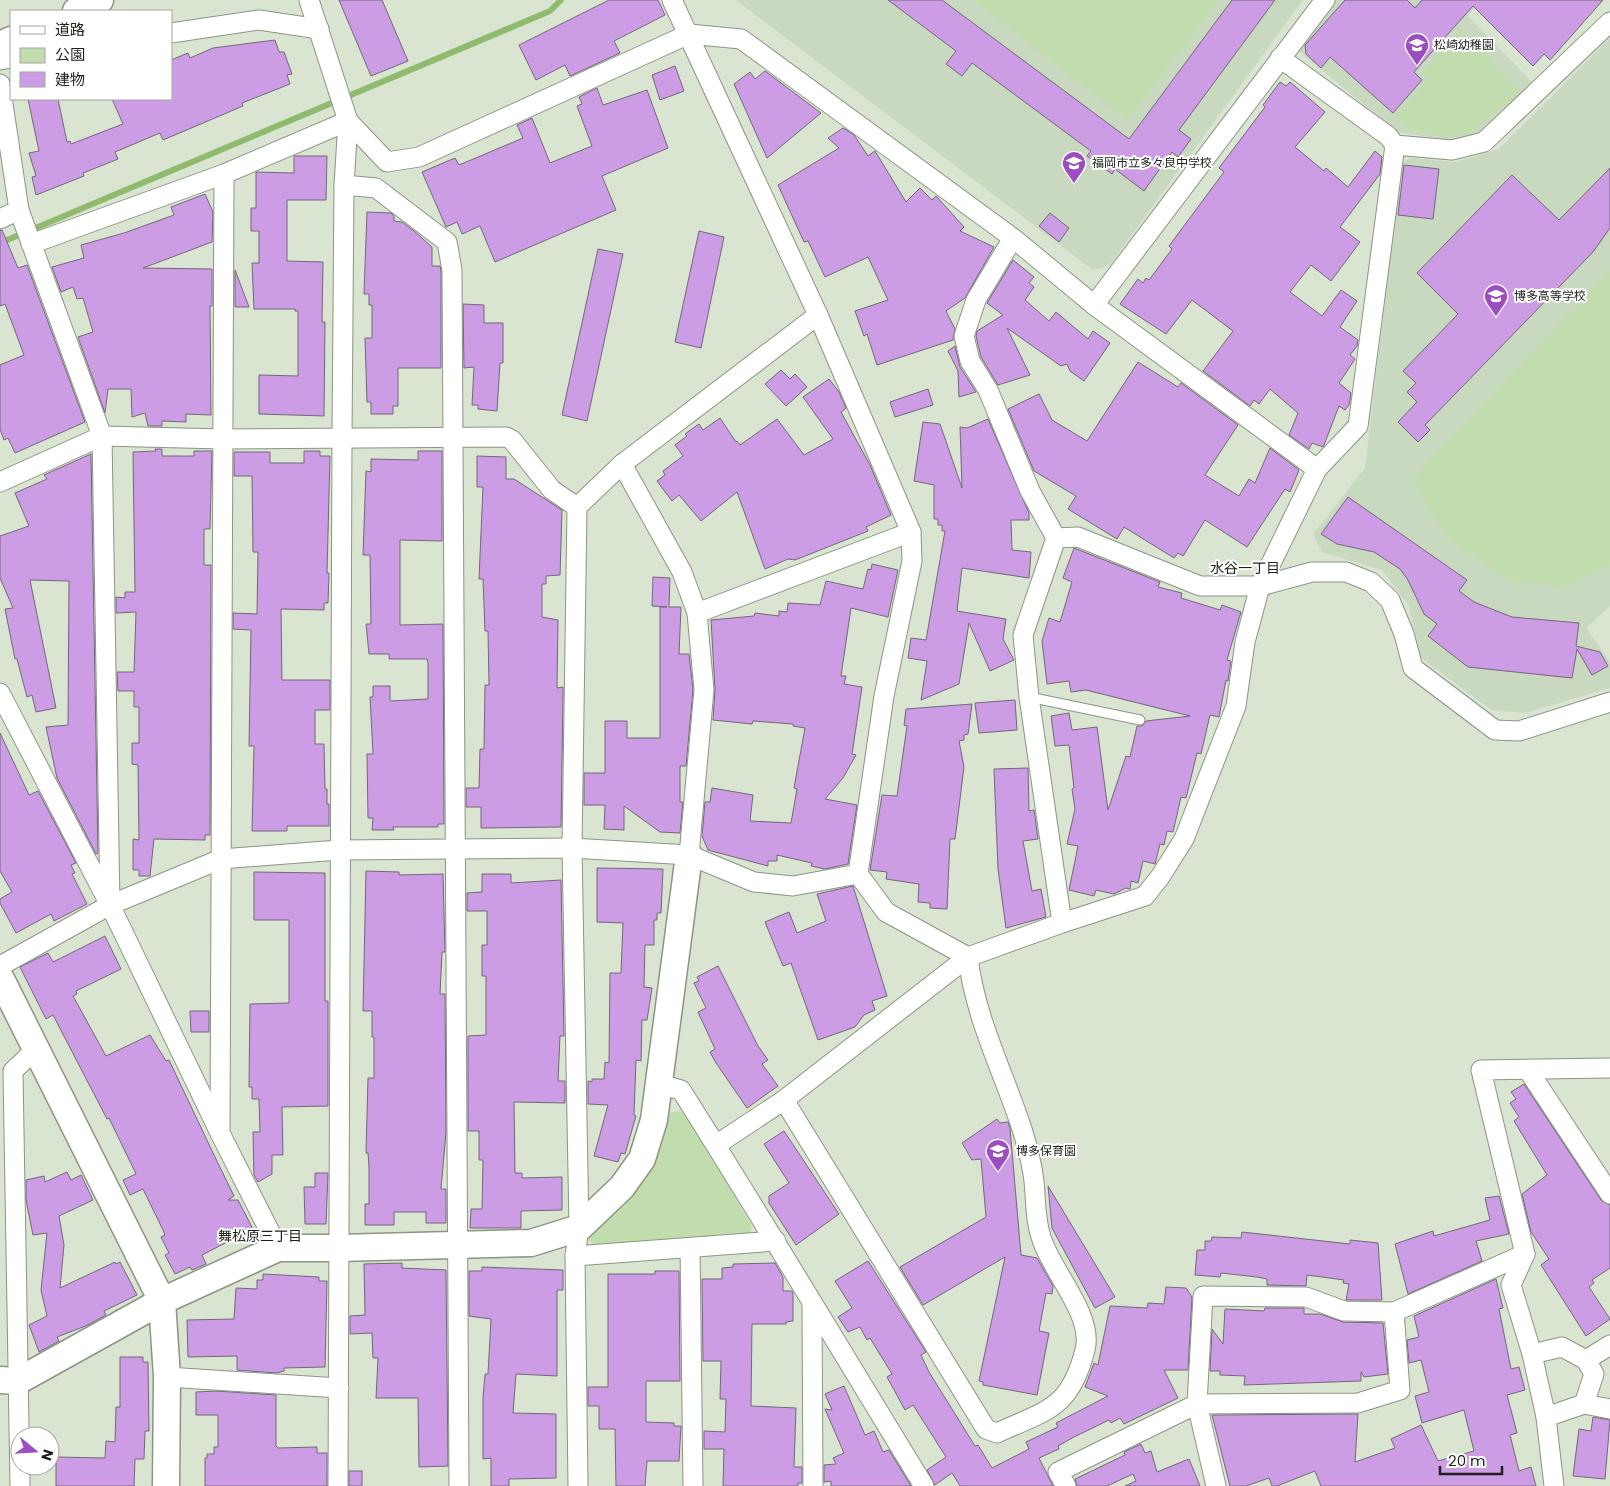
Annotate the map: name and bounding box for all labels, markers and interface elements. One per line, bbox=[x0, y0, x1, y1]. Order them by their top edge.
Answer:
legend bbox=[10, 10, 172, 100]
text: 道路 bbox=[55, 19, 85, 40]
school or university icon: 松崎幼稚園 bbox=[1404, 32, 1430, 66]
place label: 松崎幼稚園 bbox=[1434, 36, 1494, 53]
text: 公園 bbox=[55, 44, 85, 65]
text: 建物 bbox=[55, 69, 85, 90]
school or university icon: 福岡市立多々良中学校 bbox=[1061, 150, 1087, 184]
place label: 福岡市立多々良中学校 bbox=[1092, 154, 1212, 171]
school or university icon: 博多高等学校 bbox=[1483, 283, 1509, 317]
place label: 博多高等学校 bbox=[1514, 287, 1586, 304]
district label: 水谷一丁目 bbox=[1210, 558, 1280, 578]
school or university icon: 博多保育園 bbox=[985, 1138, 1011, 1172]
place label: 博多保育園 bbox=[1016, 1142, 1076, 1159]
district label: 舞松原三丁目 bbox=[218, 1226, 302, 1246]
north arrow bbox=[10, 1426, 60, 1476]
scale bar bbox=[1440, 1444, 1502, 1476]
text: N bbox=[36, 1447, 59, 1463]
text: 20 m bbox=[1448, 1450, 1486, 1471]

